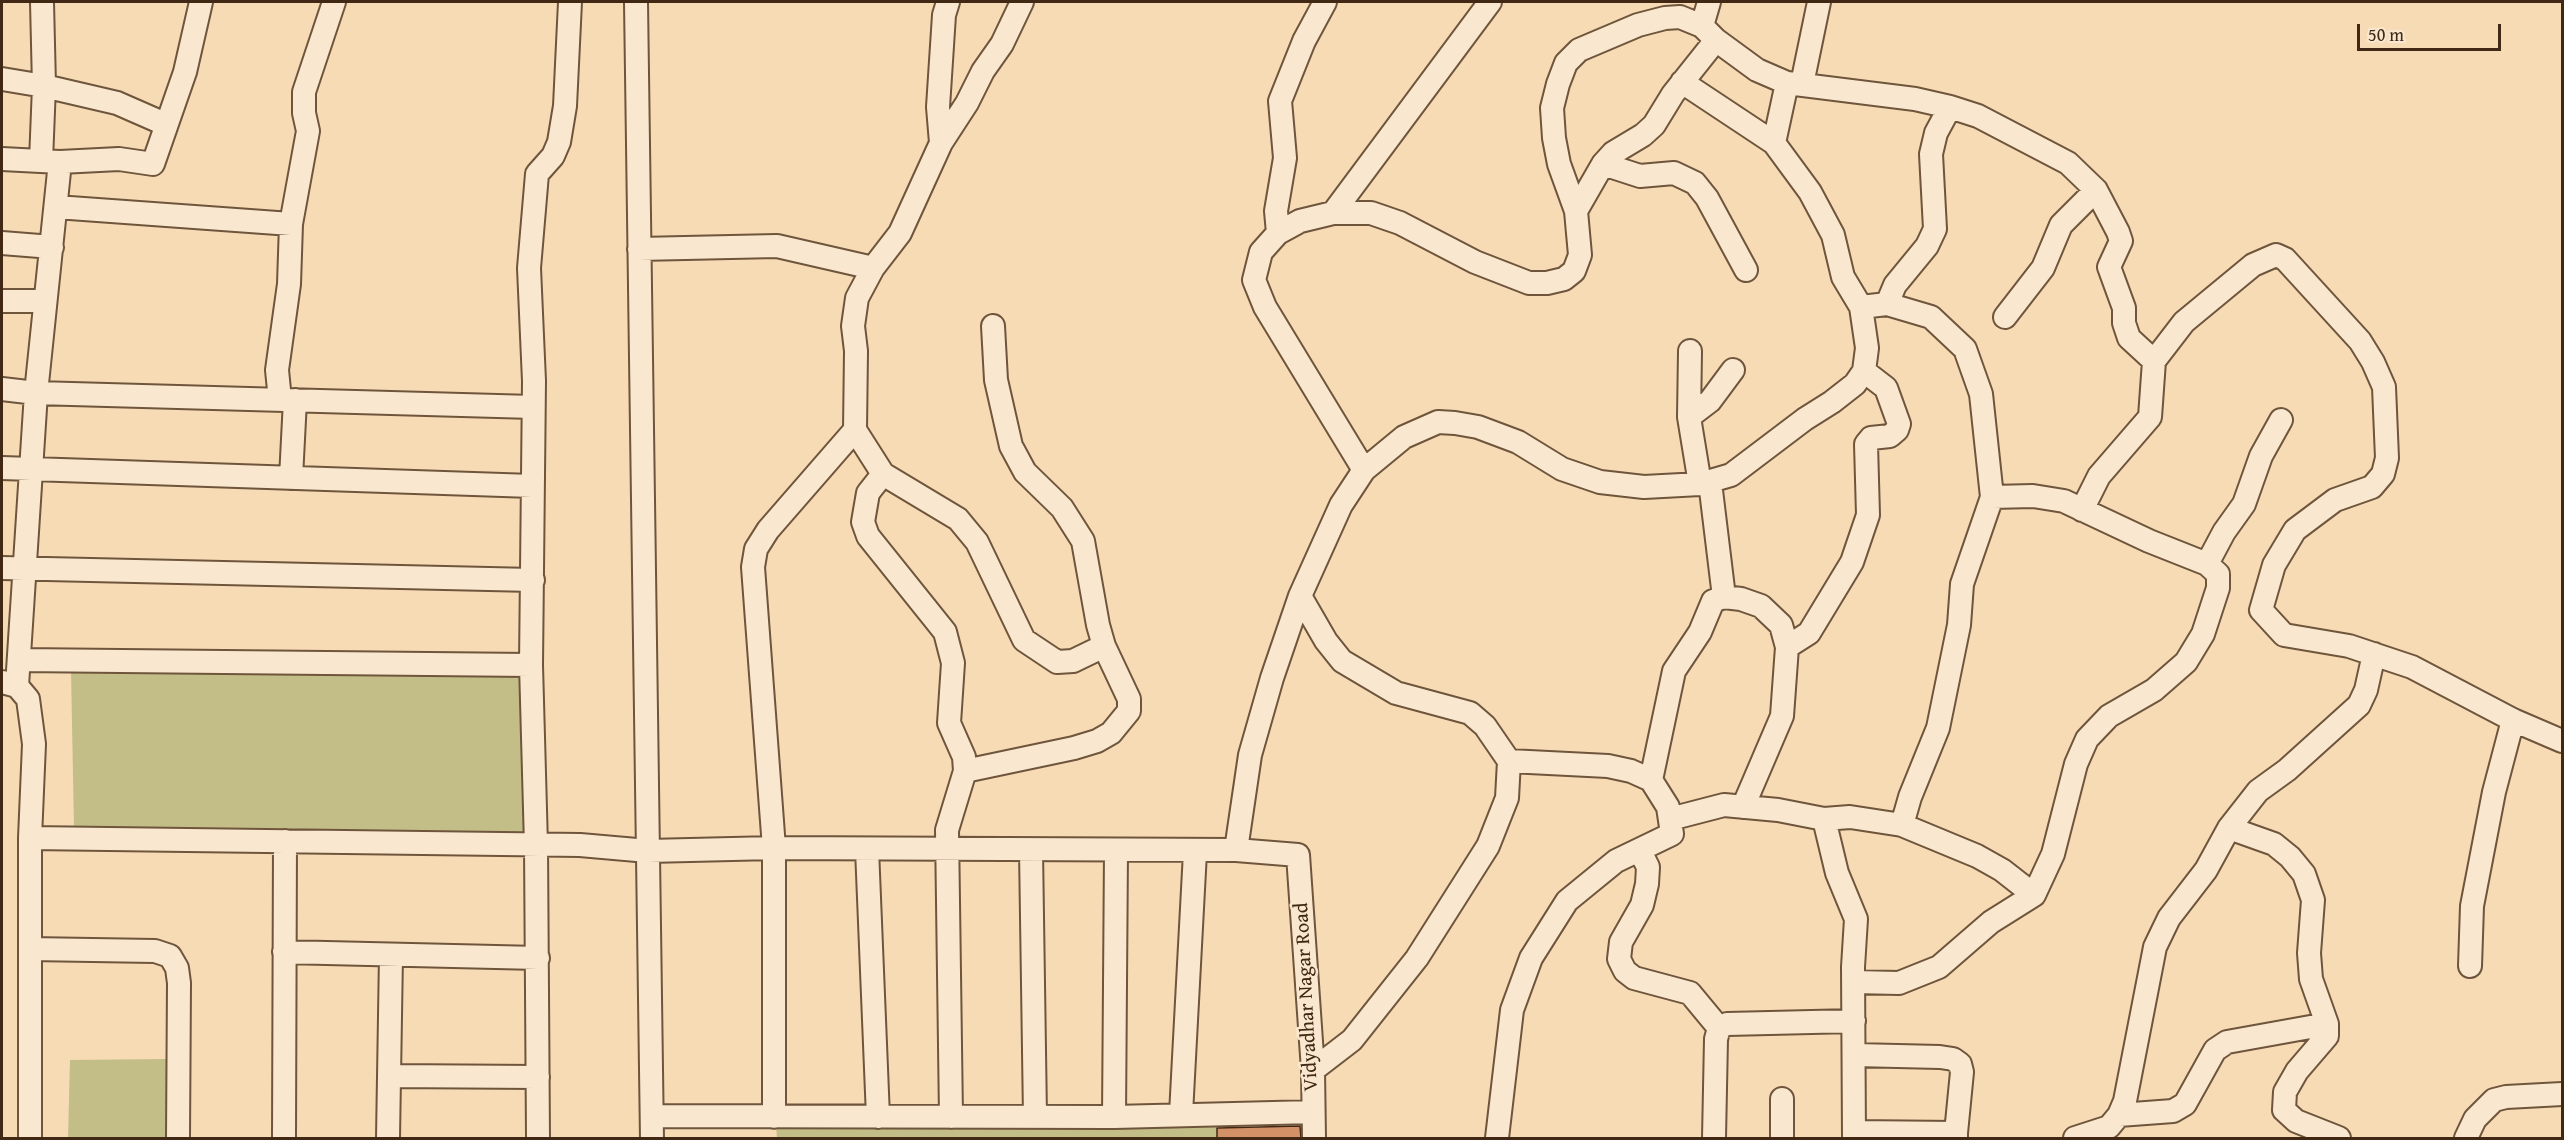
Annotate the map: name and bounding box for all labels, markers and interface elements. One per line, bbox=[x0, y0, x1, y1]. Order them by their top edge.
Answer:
scale bar bbox=[2360, 12, 2504, 50]
text: 50 m bbox=[2368, 21, 2404, 48]
street label: Vidyadhar Nagar Road bbox=[1290, 902, 1324, 1092]

